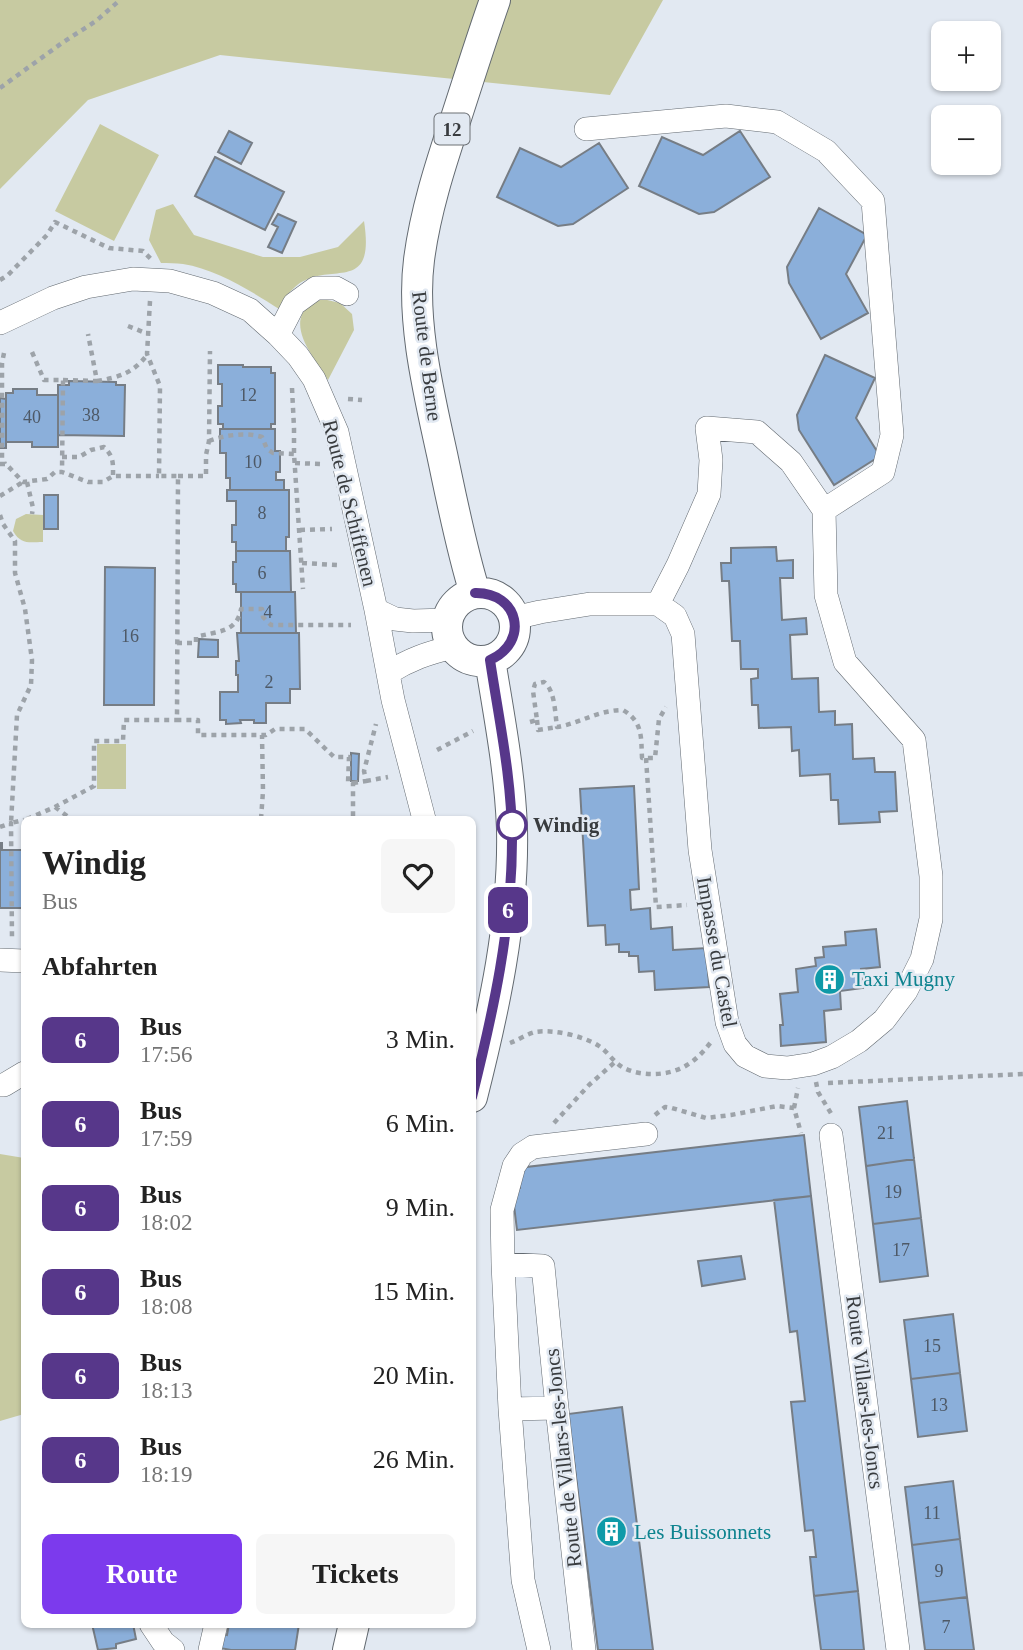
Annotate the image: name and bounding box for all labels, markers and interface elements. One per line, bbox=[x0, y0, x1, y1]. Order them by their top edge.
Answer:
map controls bbox=[931, 21, 1001, 175]
button: + bbox=[931, 21, 1001, 91]
button: − bbox=[931, 105, 1001, 175]
road number: 12 bbox=[434, 113, 470, 144]
street label: Route de Berne bbox=[407, 290, 447, 422]
house number: 12 bbox=[239, 385, 257, 405]
house number: 38 bbox=[82, 405, 100, 425]
house number: 40 bbox=[23, 407, 41, 427]
street label: Route de Schiffenen bbox=[318, 417, 382, 589]
house number: 10 bbox=[244, 452, 262, 472]
house number: 8 bbox=[258, 503, 267, 523]
house number: 6 bbox=[258, 563, 267, 583]
house number: 4 bbox=[264, 602, 273, 622]
house number: 16 bbox=[121, 626, 139, 646]
house number: 2 bbox=[265, 672, 274, 692]
marker: Windig bbox=[497, 810, 527, 840]
place label: Windig bbox=[533, 813, 600, 837]
button: heart bbox=[381, 839, 455, 913]
text: Windig bbox=[42, 845, 146, 881]
street label: Impasse du Castel bbox=[692, 875, 742, 1029]
line badge: 6 bbox=[485, 887, 531, 933]
text: Bus bbox=[42, 889, 78, 914]
text: 6 bbox=[502, 897, 514, 923]
text: Abfahrten bbox=[42, 952, 158, 981]
building icon: Taxi Mugny bbox=[812, 962, 846, 996]
place label: Taxi Mugny bbox=[852, 967, 955, 991]
text: Bus bbox=[140, 1012, 182, 1041]
text: 3 Min. bbox=[386, 1025, 455, 1054]
text: 6 bbox=[75, 1027, 87, 1053]
text: 17:56 bbox=[140, 1042, 192, 1067]
text: Bus bbox=[140, 1096, 182, 1125]
text: 6 Min. bbox=[386, 1109, 455, 1138]
text: 6 bbox=[75, 1111, 87, 1137]
house number: 21 bbox=[877, 1123, 895, 1143]
text: 17:59 bbox=[140, 1126, 192, 1151]
text: Bus bbox=[140, 1180, 182, 1209]
house number: 19 bbox=[884, 1182, 902, 1202]
text: 9 Min. bbox=[386, 1193, 455, 1222]
text: 6 bbox=[75, 1195, 87, 1221]
text: 18:02 bbox=[140, 1210, 192, 1235]
house number: 17 bbox=[892, 1240, 910, 1260]
text: Bus bbox=[140, 1264, 182, 1293]
text: 15 Min. bbox=[373, 1277, 455, 1306]
text: 6 bbox=[75, 1279, 87, 1305]
text: 18:08 bbox=[140, 1294, 192, 1319]
street label: Route Villars-les-Joncs bbox=[841, 1294, 889, 1490]
house number: 15 bbox=[923, 1336, 941, 1356]
street label: Route de Villars-les-Joncs bbox=[540, 1347, 586, 1569]
text: Bus bbox=[140, 1348, 182, 1377]
text: 20 Min. bbox=[373, 1361, 455, 1390]
text: 6 bbox=[75, 1363, 87, 1389]
text: 18:13 bbox=[140, 1378, 192, 1403]
house number: 13 bbox=[930, 1395, 948, 1415]
text: Bus bbox=[140, 1432, 182, 1461]
text: 26 Min. bbox=[373, 1445, 455, 1474]
text: 6 bbox=[75, 1447, 87, 1473]
text: 18:19 bbox=[140, 1462, 192, 1487]
house number: 11 bbox=[923, 1503, 941, 1523]
building icon: Les Buissonnets bbox=[594, 1515, 628, 1549]
place label: Les Buissonnets bbox=[634, 1520, 771, 1544]
button: Route bbox=[42, 1534, 242, 1614]
button: Tickets bbox=[256, 1534, 455, 1614]
house number: 9 bbox=[935, 1561, 944, 1581]
house number: 7 bbox=[942, 1617, 951, 1637]

